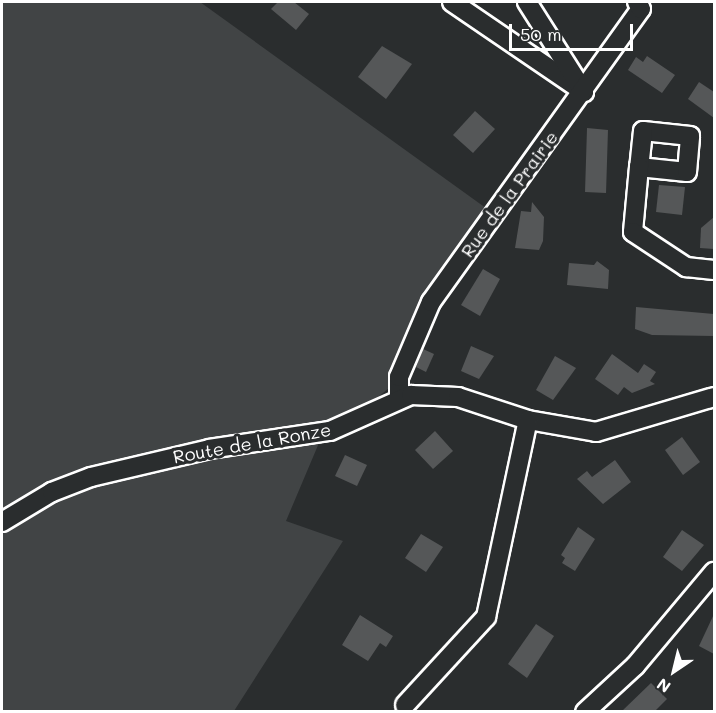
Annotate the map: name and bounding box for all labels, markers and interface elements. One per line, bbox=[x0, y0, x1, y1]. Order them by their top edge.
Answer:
scale bar bbox=[512, 12, 636, 50]
text: 50 m bbox=[520, 22, 562, 46]
street label: Rue de la Prairie bbox=[456, 127, 562, 261]
street label: Route de la Ronze bbox=[171, 418, 333, 468]
north arrow bbox=[644, 641, 704, 701]
text: N bbox=[652, 674, 674, 698]

